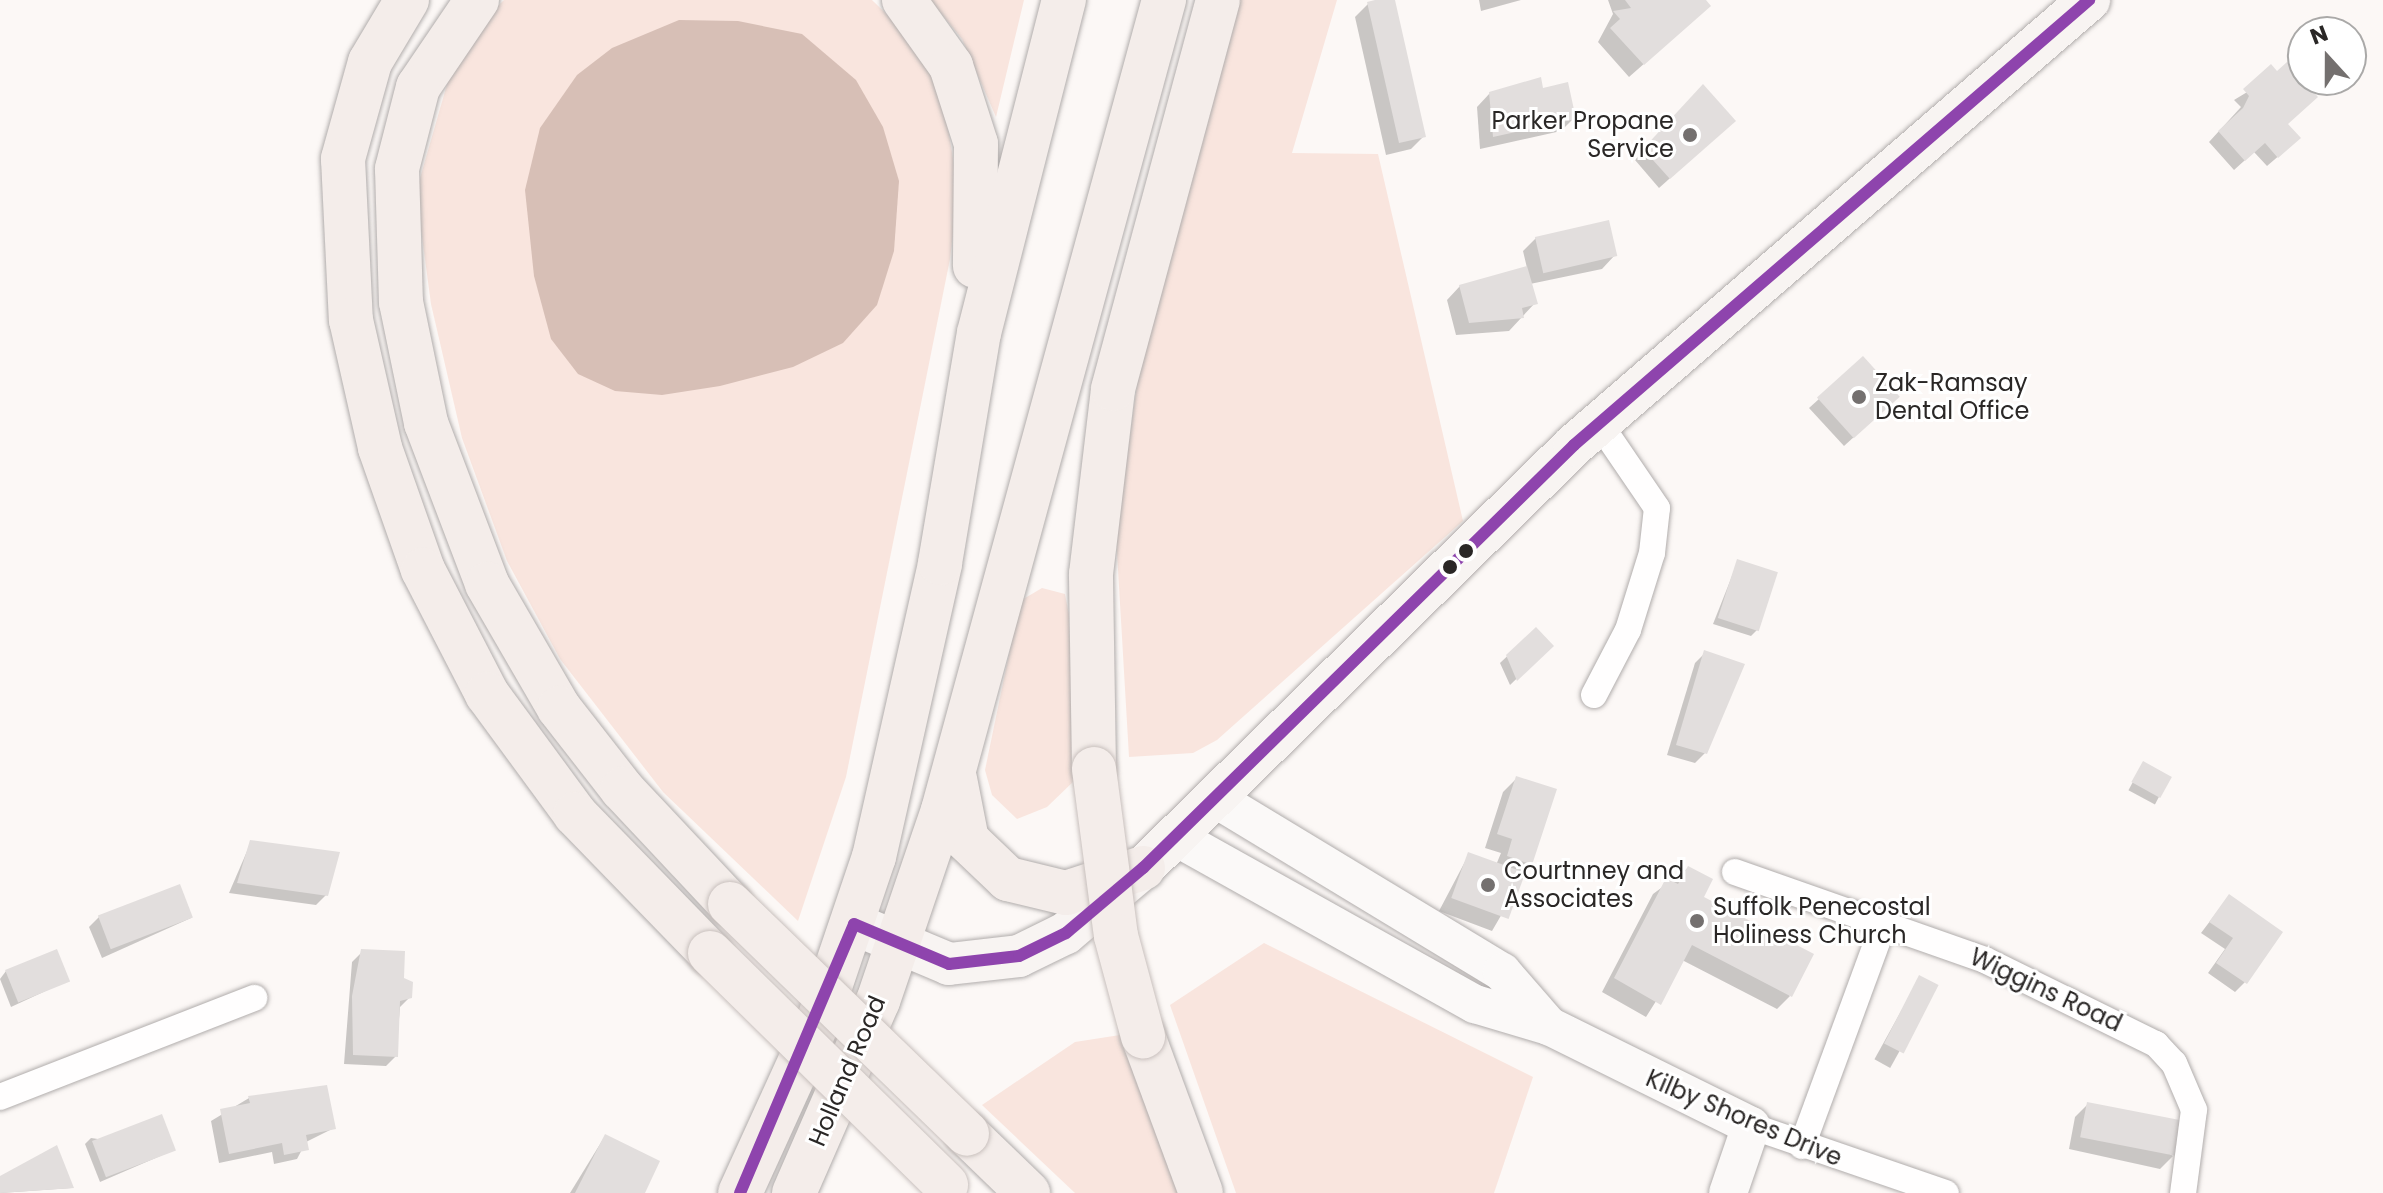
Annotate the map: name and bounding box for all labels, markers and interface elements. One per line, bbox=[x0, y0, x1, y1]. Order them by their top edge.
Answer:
north arrow bbox=[2287, 16, 2367, 96]
text: N bbox=[2306, 18, 2332, 52]
place label: Parker Propane Service bbox=[1491, 107, 1674, 163]
marker: Parker Propane Service bbox=[1681, 126, 1699, 144]
place label: Zak-Ramsay Dental Office bbox=[1875, 369, 2029, 425]
marker: Zak-Ramsay Dental Office bbox=[1850, 388, 1868, 406]
unlabelled marker bbox=[1458, 543, 1474, 559]
unlabelled marker bbox=[1442, 559, 1458, 575]
place label: Courtnney and Associates bbox=[1504, 857, 1684, 913]
marker: Courtnney and Associates bbox=[1479, 876, 1497, 894]
place label: Suffolk Penecostal Holiness Church bbox=[1713, 893, 1931, 949]
marker: Suffolk Penecostal Holiness Church bbox=[1688, 912, 1706, 930]
street label: Wiggins Road bbox=[1965, 942, 2127, 1038]
street label: Holland Road bbox=[802, 992, 892, 1150]
street label: Kilby Shores Drive bbox=[1642, 1064, 1846, 1172]

